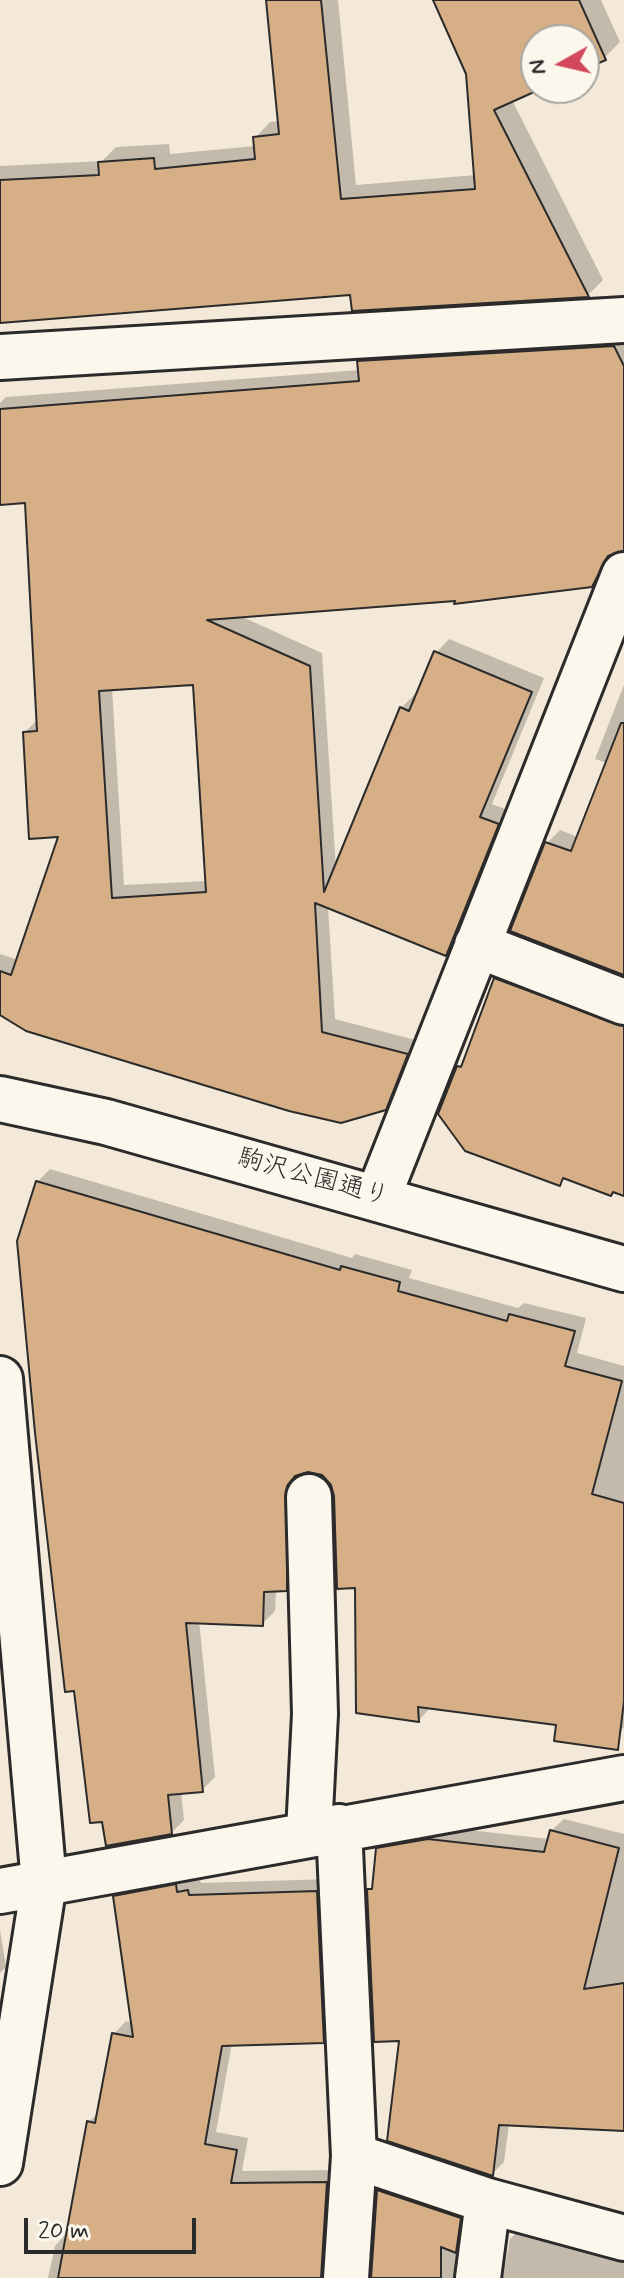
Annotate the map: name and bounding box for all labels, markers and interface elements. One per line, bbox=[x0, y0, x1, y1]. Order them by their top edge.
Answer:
north arrow bbox=[520, 24, 600, 104]
text: N bbox=[523, 58, 553, 76]
street label: 駒沢公園通り bbox=[234, 1144, 392, 1214]
scale bar bbox=[28, 2202, 200, 2252]
text: 20 m bbox=[38, 2216, 89, 2247]

